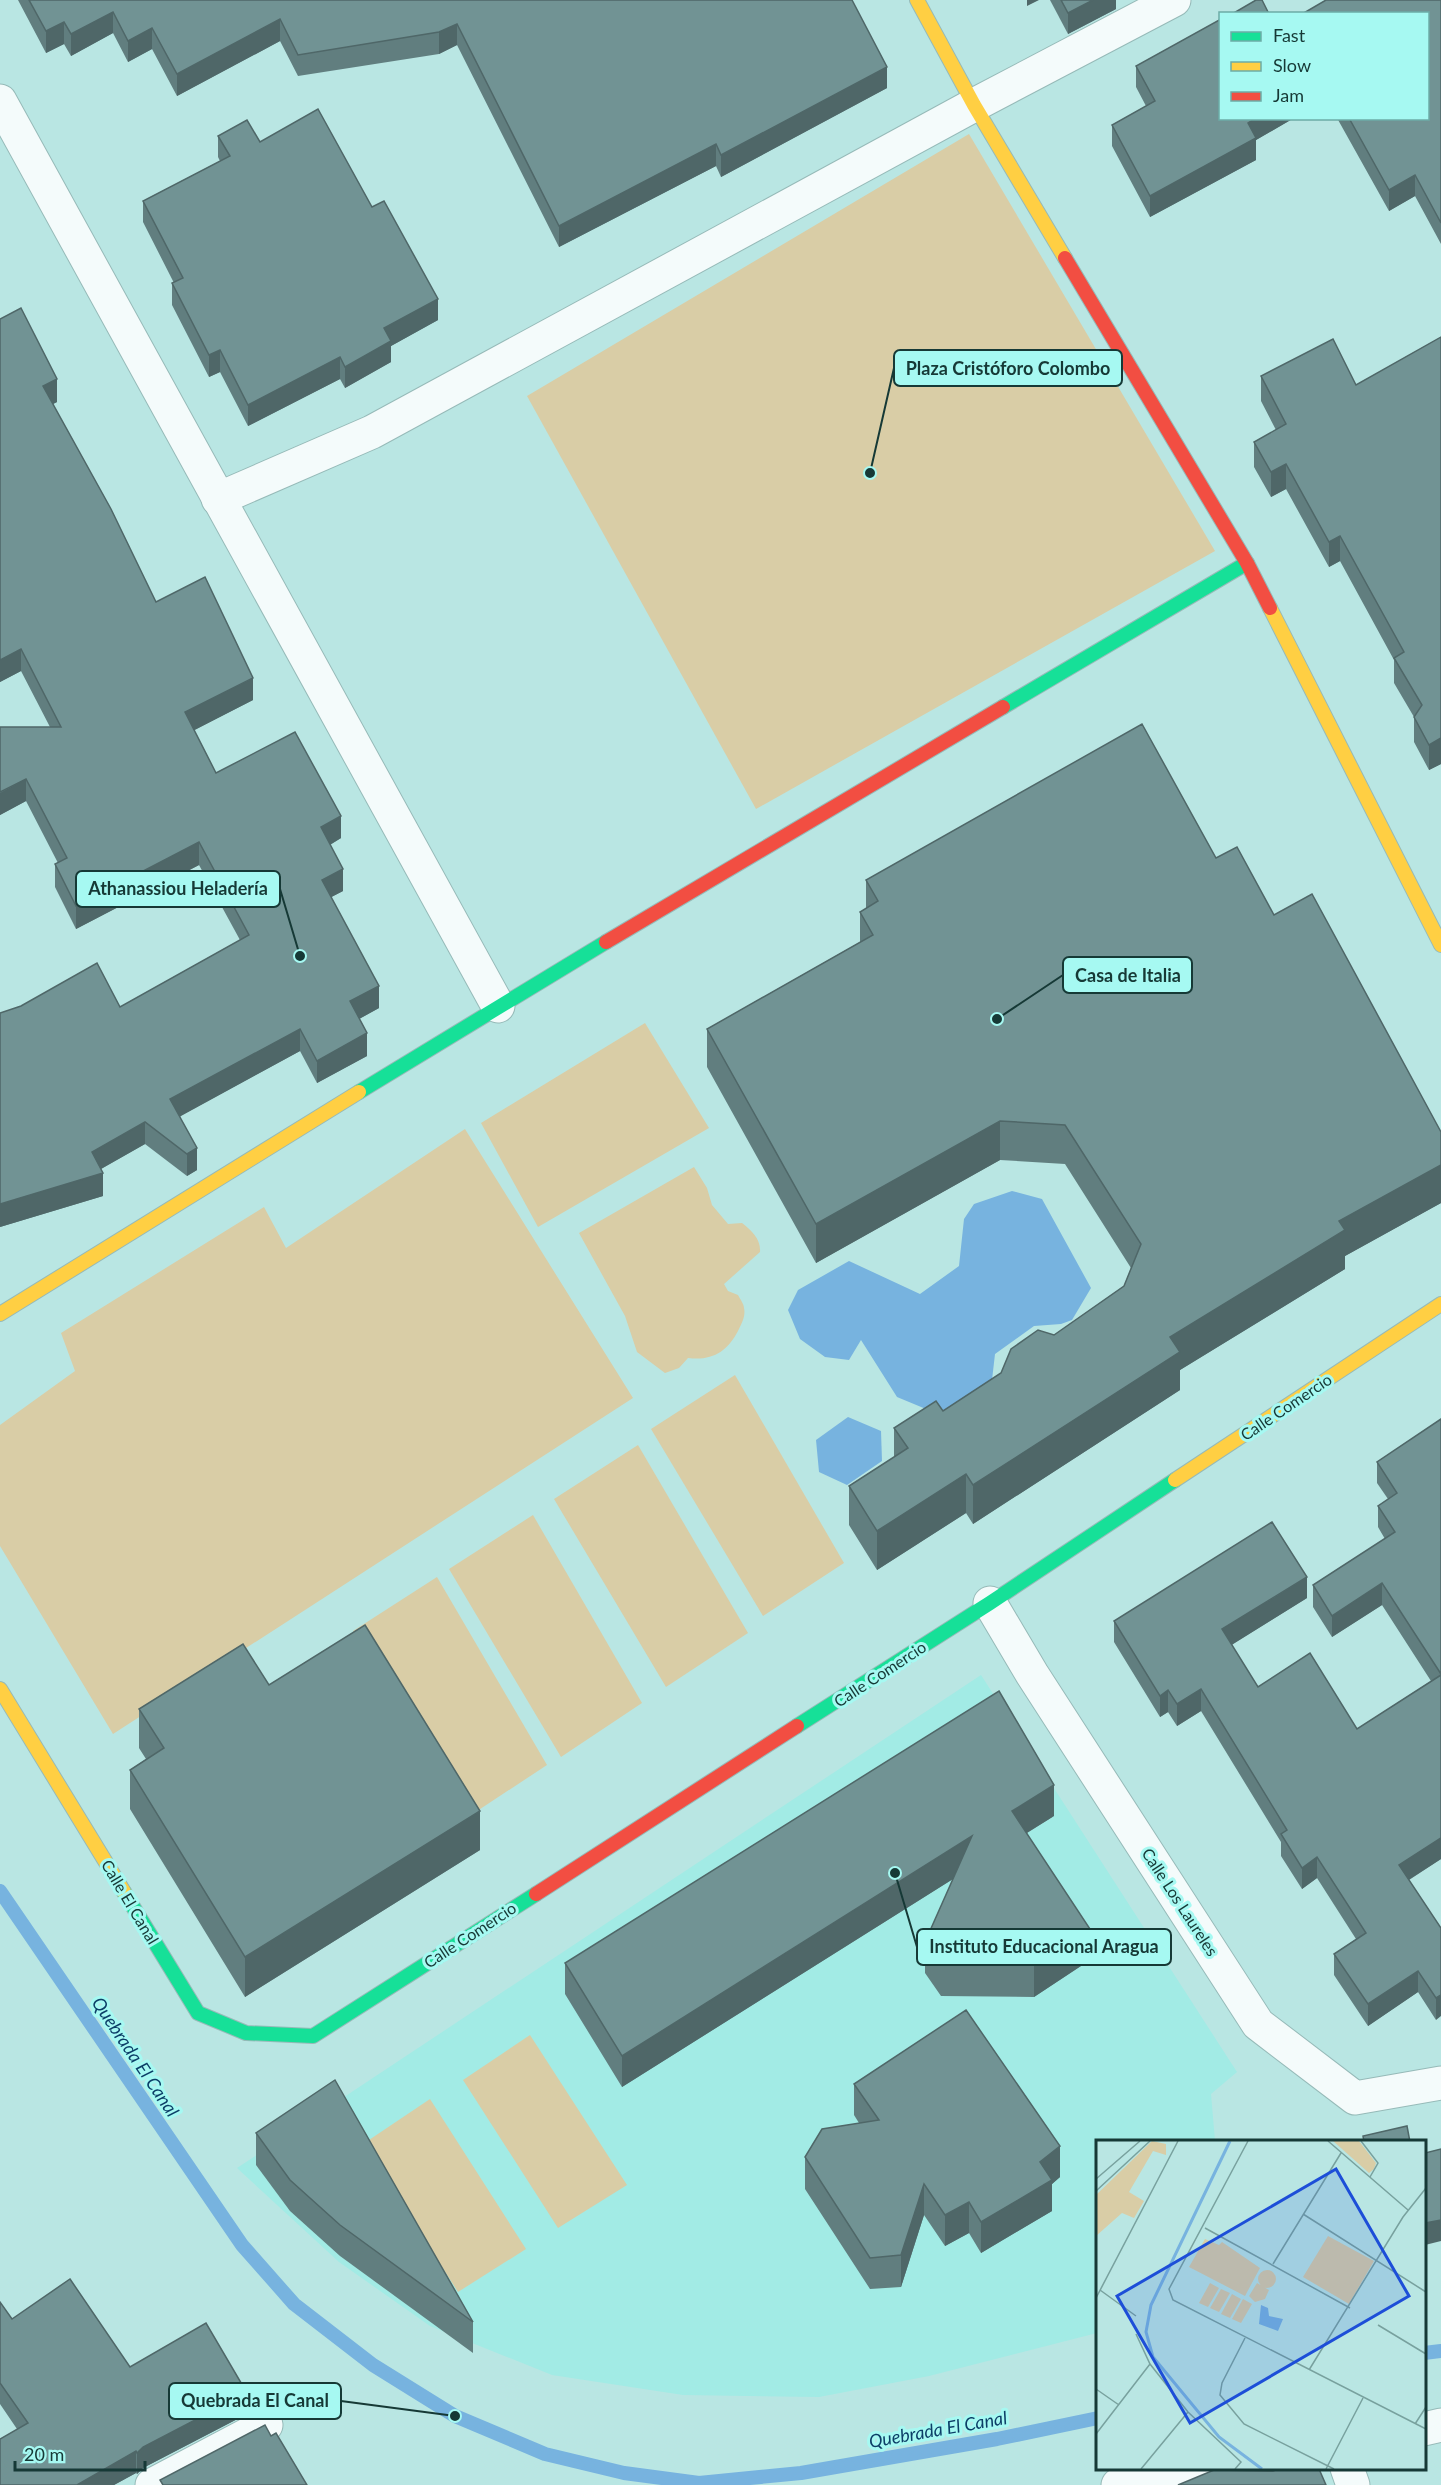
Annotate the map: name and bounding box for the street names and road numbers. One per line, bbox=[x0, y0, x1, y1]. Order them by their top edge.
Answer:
street label: Calle Comercio bbox=[1236, 1369, 1335, 1444]
street label: Calle Comercio bbox=[830, 1637, 929, 1710]
street label: Calle Los Laureles bbox=[1139, 1844, 1222, 1959]
street label: Calle El Canal bbox=[98, 1856, 163, 1947]
street label: Calle Comercio bbox=[420, 1898, 519, 1971]

